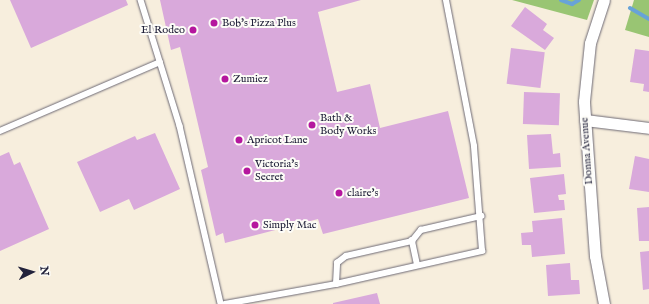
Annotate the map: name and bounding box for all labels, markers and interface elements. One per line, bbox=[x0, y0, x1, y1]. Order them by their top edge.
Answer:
place label: Bob's Pizza Plus bbox=[222, 16, 296, 30]
marker: Bob's Pizza Plus bbox=[209, 18, 219, 28]
place label: El Rodeo bbox=[141, 23, 185, 37]
marker: El Rodeo bbox=[188, 25, 198, 35]
place label: Zumiez bbox=[233, 72, 268, 86]
marker: Zumiez bbox=[220, 74, 230, 84]
place label: Bath & Body Works bbox=[320, 112, 376, 138]
street label: Donna Avenue bbox=[578, 117, 596, 185]
marker: Bath & Body Works bbox=[307, 120, 317, 130]
place label: Apricot Lane bbox=[247, 133, 308, 147]
marker: Apricot Lane bbox=[234, 135, 244, 145]
place label: Victoria's Secret bbox=[255, 158, 298, 184]
marker: Victoria's Secret bbox=[242, 166, 252, 176]
place label: claire's bbox=[347, 186, 378, 200]
marker: claire's bbox=[334, 188, 344, 198]
place label: Simply Mac bbox=[263, 218, 317, 232]
marker: Simply Mac bbox=[250, 220, 260, 230]
north arrow bbox=[12, 252, 52, 292]
text: N bbox=[37, 266, 51, 276]

